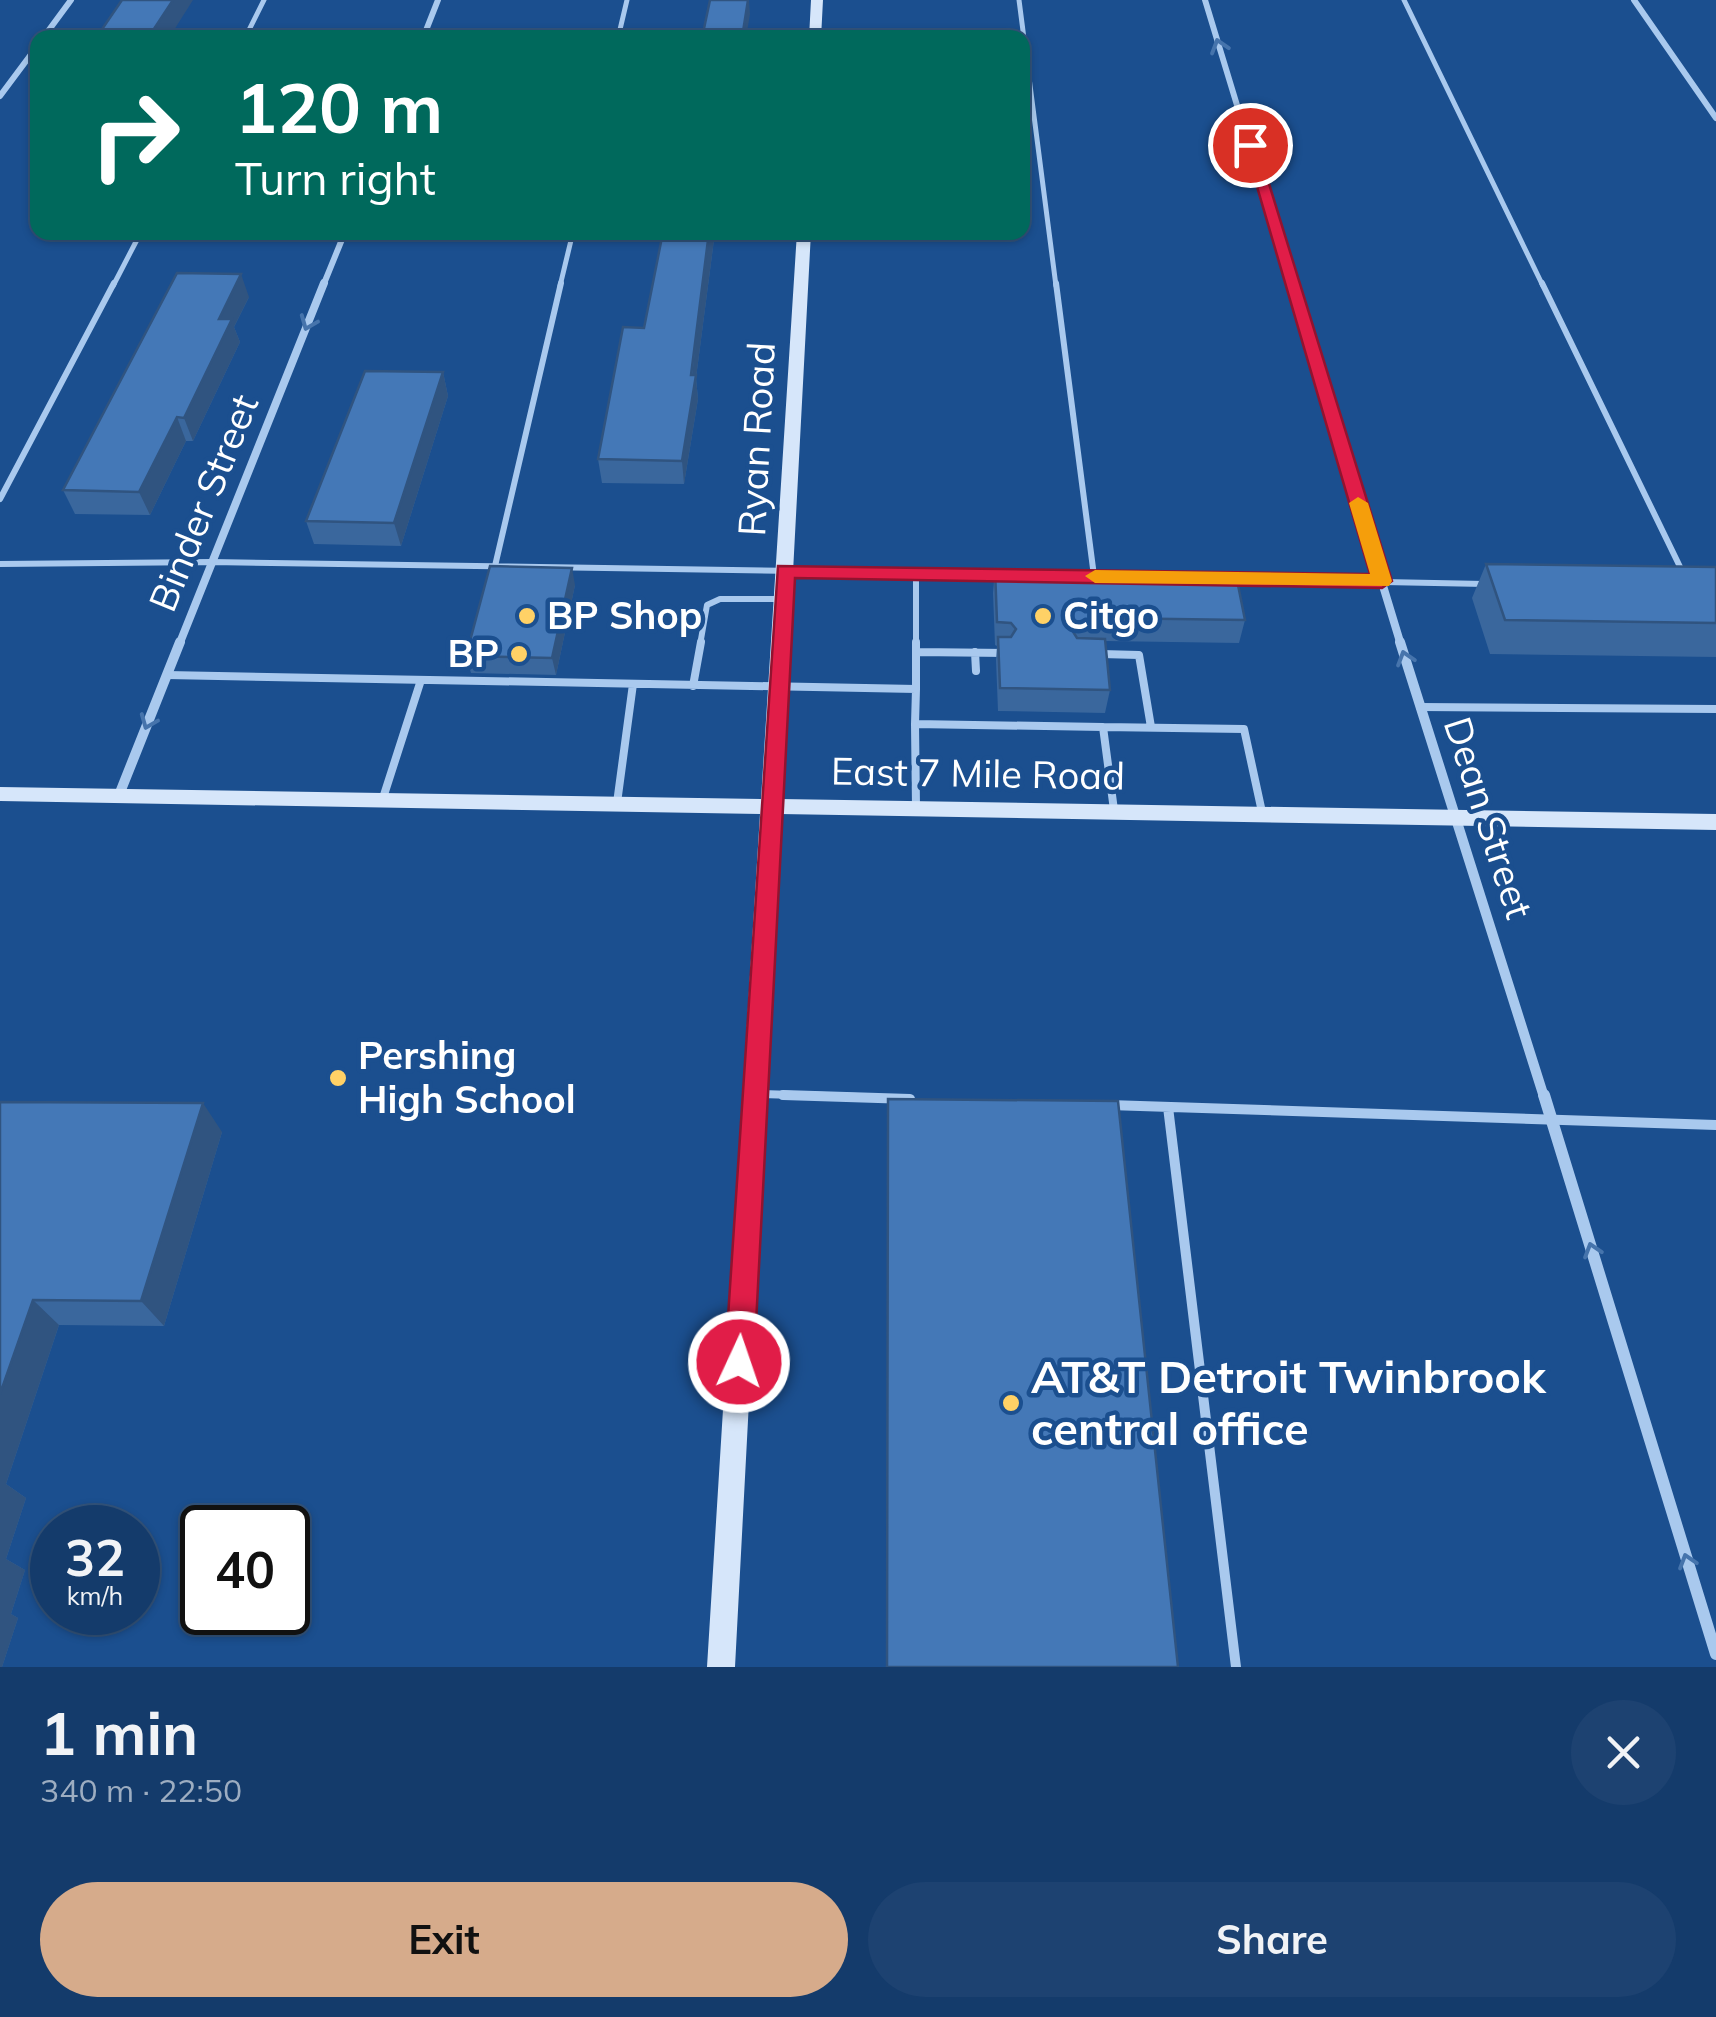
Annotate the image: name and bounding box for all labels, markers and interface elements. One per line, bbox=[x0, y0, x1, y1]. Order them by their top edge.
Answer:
one-way arrow bbox=[1210, 38, 1231, 55]
text: 120 m bbox=[235, 63, 443, 151]
icon: right bbox=[70, 70, 200, 200]
pin bbox=[1208, 103, 1293, 188]
icon: arrive bbox=[1223, 118, 1278, 173]
text: Turn right bbox=[235, 150, 436, 206]
one-way arrow bbox=[300, 313, 320, 331]
street label: Ryan Road bbox=[727, 341, 785, 537]
street label: Binder Street bbox=[138, 387, 268, 618]
place label: BP Shop bbox=[547, 591, 702, 639]
place label: Citgo bbox=[1063, 591, 1159, 639]
marker: BP Shop bbox=[516, 605, 538, 627]
marker: Citgo bbox=[1032, 605, 1054, 627]
place label: BP bbox=[447, 629, 499, 677]
marker: BP bbox=[508, 643, 530, 665]
one-way arrow bbox=[1396, 650, 1417, 667]
street label: Dean Street bbox=[1434, 711, 1544, 925]
one-way arrow bbox=[140, 712, 160, 730]
street label: East 7 Mile Road bbox=[831, 746, 1125, 800]
place label: Pershing High School bbox=[358, 1031, 576, 1123]
marker: Pershing High School bbox=[327, 1067, 349, 1089]
one-way arrow bbox=[1583, 1243, 1603, 1260]
position arrow bbox=[687, 1310, 791, 1414]
place label: AT&T Detroit Twinbrook central office bbox=[1031, 1348, 1547, 1456]
marker: AT&T Detroit Twinbrook central office bbox=[1000, 1392, 1022, 1414]
speed limit sign: 40 bbox=[180, 1505, 310, 1635]
text: 32 bbox=[65, 1526, 125, 1589]
one-way arrow bbox=[1678, 1553, 1699, 1570]
text: km/h bbox=[67, 1580, 123, 1611]
text: 1 min bbox=[40, 1695, 198, 1770]
button: close bbox=[1571, 1700, 1676, 1805]
text: 340 m · 22:50 bbox=[40, 1770, 242, 1810]
button: Exit bbox=[40, 1882, 848, 1997]
button: Share bbox=[868, 1882, 1676, 1997]

